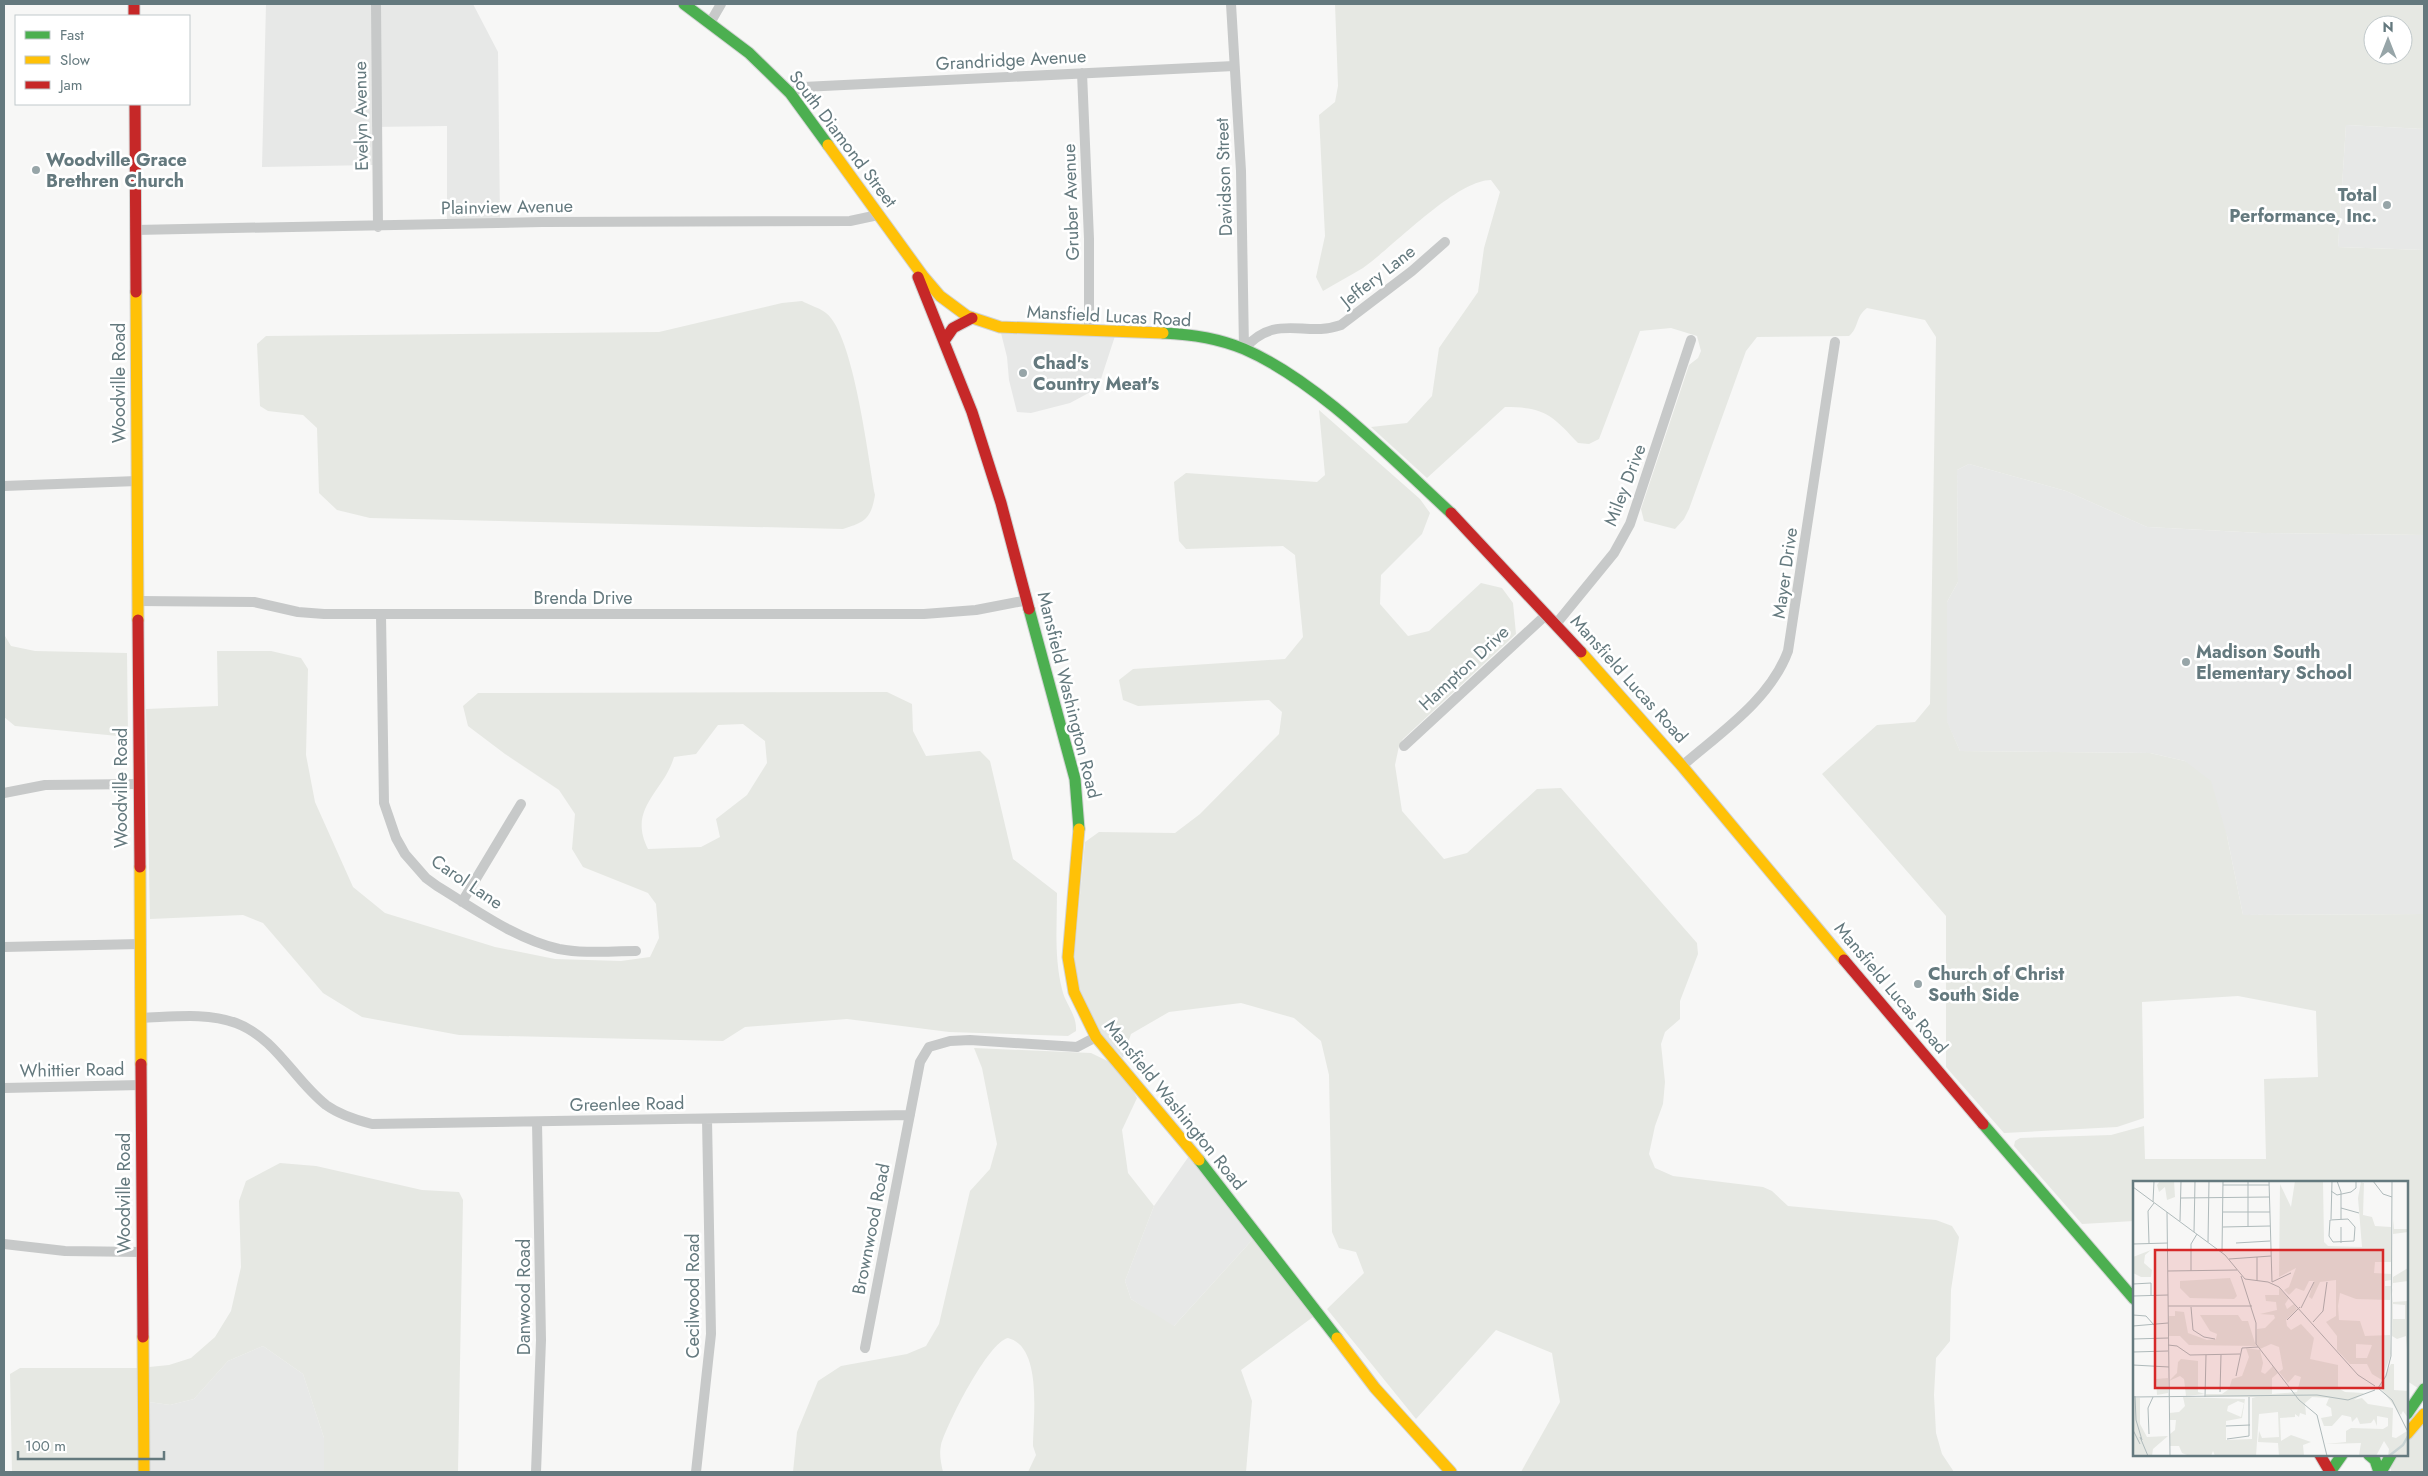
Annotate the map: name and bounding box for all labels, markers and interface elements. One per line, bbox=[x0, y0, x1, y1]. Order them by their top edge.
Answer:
legend bbox=[15, 15, 190, 105]
north arrow bbox=[2363, 15, 2413, 65]
text: N bbox=[2382, 17, 2394, 37]
text: Fast bbox=[60, 24, 84, 46]
street label: Grandridge Avenue bbox=[935, 43, 1087, 77]
text: Slow bbox=[60, 49, 91, 71]
street label: Evelyn Avenue bbox=[347, 61, 375, 171]
street label: South Diamond Street bbox=[783, 65, 904, 214]
text: Jam bbox=[58, 74, 83, 96]
street label: Davidson Street bbox=[1209, 117, 1239, 237]
street label: Gruber Avenue bbox=[1056, 143, 1086, 261]
place label: Woodville Grace Brethren Church bbox=[46, 147, 187, 194]
marker: Woodville Grace Brethren Church bbox=[30, 164, 42, 176]
place label: Total Performance, Inc. bbox=[2229, 182, 2377, 229]
street label: Plainview Avenue bbox=[441, 193, 573, 221]
marker: Total Performance, Inc. bbox=[2381, 199, 2393, 211]
street label: Jeffery Lane bbox=[1333, 238, 1421, 315]
street label: Mansfield Lucas Road bbox=[1026, 299, 1192, 333]
street label: Woodville Road bbox=[106, 323, 132, 443]
place label: Chad's Country Meat's bbox=[1033, 350, 1159, 397]
marker: Chad's Country Meat's bbox=[1017, 367, 1029, 379]
street label: Miley Drive bbox=[1598, 440, 1652, 530]
street label: Mayer Drive bbox=[1766, 526, 1804, 620]
street label: Brenda Drive bbox=[534, 585, 633, 611]
street label: Mansfield Washington Road bbox=[1031, 589, 1107, 801]
street label: Mansfield Lucas Road bbox=[1564, 609, 1694, 749]
street label: Hampton Drive bbox=[1413, 619, 1515, 717]
place label: Madison South Elementary School bbox=[2196, 639, 2352, 686]
marker: Madison South Elementary School bbox=[2180, 656, 2192, 668]
street label: Woodville Road bbox=[108, 728, 134, 848]
street label: Carol Lane bbox=[426, 848, 508, 916]
street label: Mansfield Lucas Road bbox=[1828, 917, 1954, 1059]
place label: Church of Christ South Side bbox=[1928, 961, 2065, 1008]
marker: Church of Christ South Side bbox=[1912, 978, 1924, 990]
street label: Mansfield Washington Road bbox=[1098, 1014, 1252, 1196]
street label: Whittier Road bbox=[19, 1056, 125, 1084]
street label: Greenlee Road bbox=[569, 1090, 685, 1118]
street label: Woodville Road bbox=[111, 1133, 137, 1253]
street label: Brownwood Road bbox=[846, 1161, 896, 1297]
inset map bbox=[2133, 1181, 2408, 1456]
street label: Cecilwood Road bbox=[680, 1233, 706, 1359]
street label: Danwood Road bbox=[511, 1239, 537, 1355]
scale bar bbox=[18, 1428, 164, 1460]
text: 100 m bbox=[25, 1435, 66, 1457]

